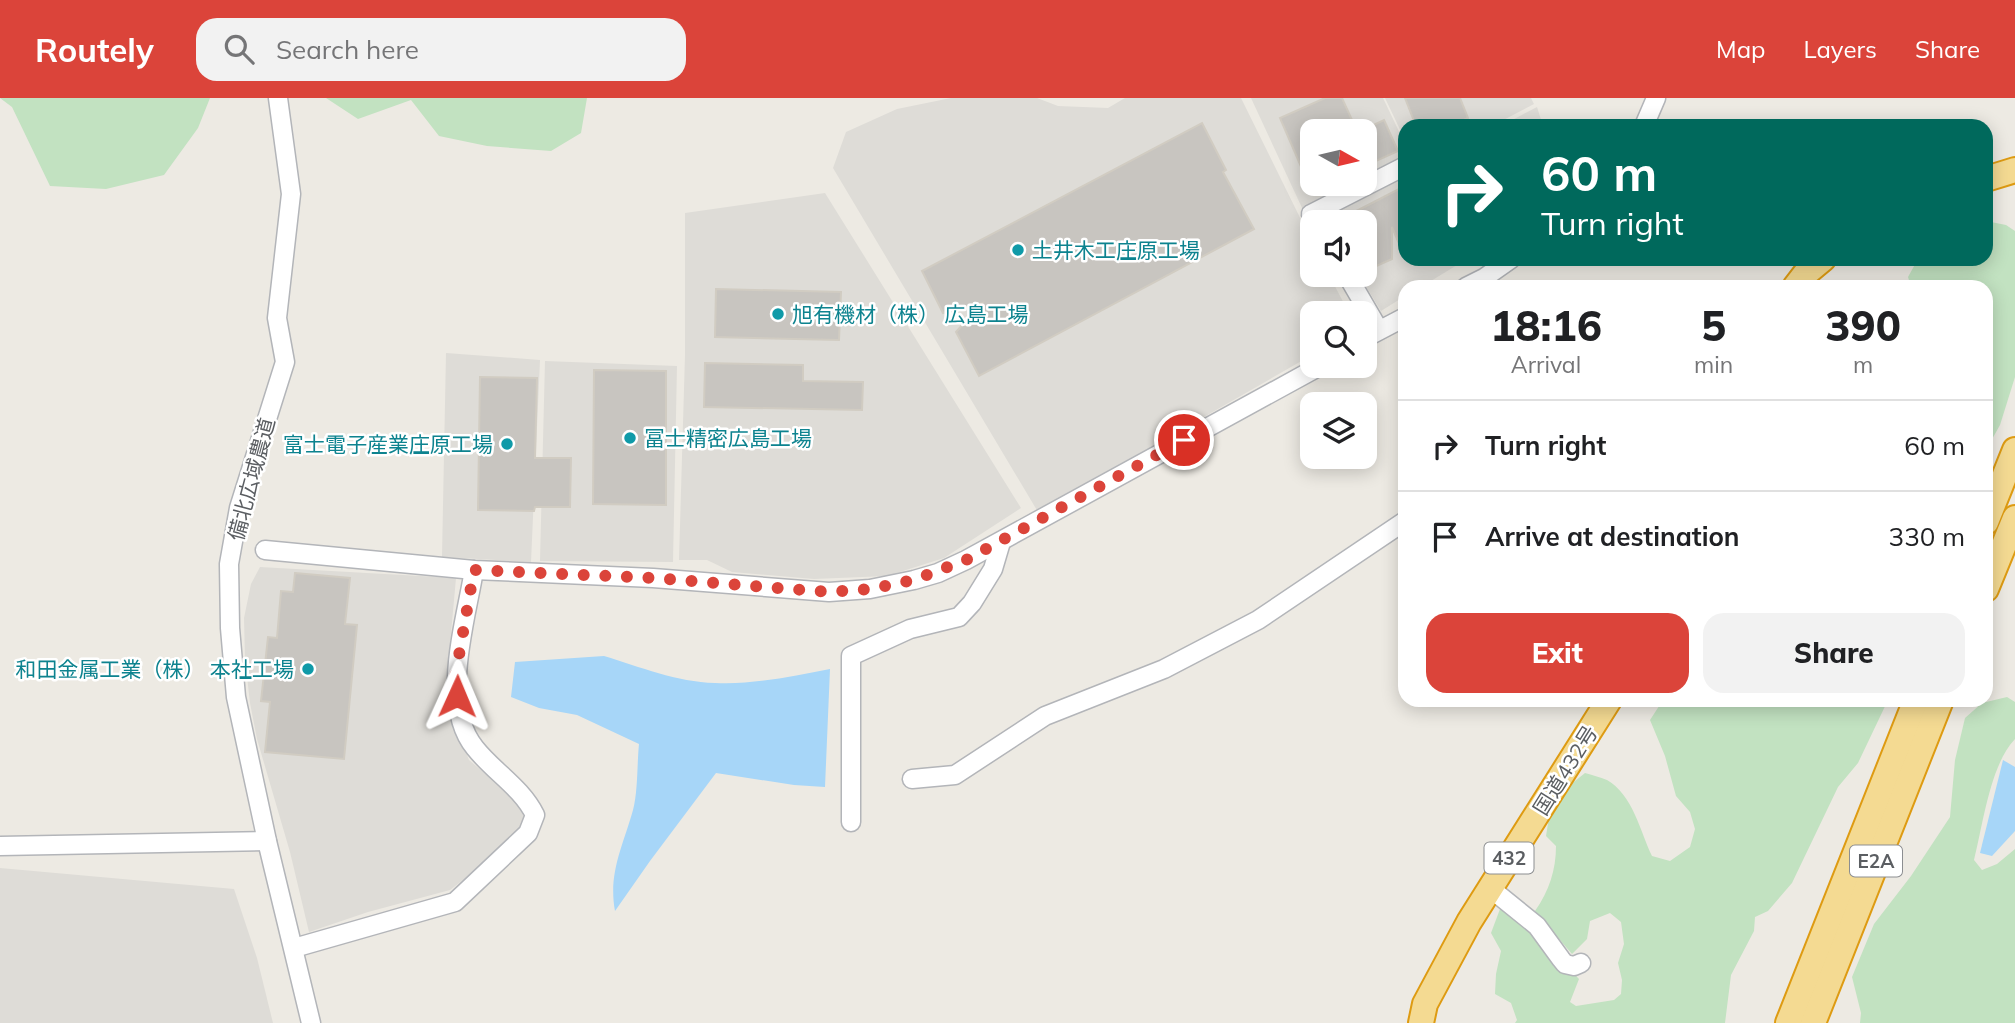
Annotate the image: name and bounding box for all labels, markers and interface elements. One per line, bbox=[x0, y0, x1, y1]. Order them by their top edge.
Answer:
search box bbox=[196, 18, 686, 81]
text: Routely bbox=[35, 29, 154, 70]
icon: search bbox=[220, 30, 258, 68]
text: Search here bbox=[276, 33, 419, 66]
text: Map bbox=[1716, 34, 1765, 64]
text: Layers bbox=[1803, 34, 1877, 64]
text: Share bbox=[1915, 34, 1980, 64]
north arrow bbox=[1300, 119, 1377, 196]
map controls bbox=[1300, 119, 1377, 469]
text: 60 m bbox=[1541, 142, 1657, 203]
icon: right bbox=[1426, 147, 1517, 238]
text: Turn right bbox=[1541, 203, 1684, 243]
button: sound bbox=[1300, 210, 1377, 287]
place label: 土井木工庄原工場 bbox=[1032, 237, 1200, 263]
marker: 土井木工庄原工場 bbox=[1010, 242, 1026, 258]
text: 18:16 bbox=[1490, 299, 1602, 352]
text: 5 bbox=[1701, 299, 1726, 352]
text: 390 bbox=[1825, 299, 1901, 352]
place label: 旭有機材（株） 広島工場 bbox=[792, 301, 1028, 327]
button: search bbox=[1300, 301, 1377, 378]
marker: 旭有機材（株） 広島工場 bbox=[770, 306, 786, 322]
text: Arrival bbox=[1511, 350, 1581, 379]
text: min bbox=[1694, 350, 1733, 379]
text: m bbox=[1853, 350, 1873, 379]
button: layers bbox=[1300, 392, 1377, 469]
pin bbox=[1154, 410, 1214, 470]
street label: 備北広域農道 bbox=[222, 415, 280, 543]
icon: arrive bbox=[1165, 421, 1203, 459]
place label: 冨士精密広島工場 bbox=[644, 425, 812, 451]
icon: right bbox=[1426, 427, 1464, 465]
text: Turn right bbox=[1485, 429, 1606, 462]
text: 60 m bbox=[1904, 429, 1965, 462]
marker: 冨士精密広島工場 bbox=[622, 430, 638, 446]
place label: 富士電子産業庄原工場 bbox=[283, 431, 493, 457]
marker: 富士電子産業庄原工場 bbox=[499, 436, 515, 452]
icon: arrive bbox=[1426, 518, 1464, 556]
text: Arrive at destination bbox=[1485, 520, 1740, 553]
text: 330 m bbox=[1889, 520, 1965, 553]
button: Exit bbox=[1426, 613, 1689, 693]
button: Share bbox=[1703, 613, 1965, 693]
place label: 和田金属工業（株） 本社工場 bbox=[16, 656, 294, 682]
position arrow bbox=[420, 659, 494, 733]
marker: 和田金属工業（株） 本社工場 bbox=[300, 661, 316, 677]
street label: 国道432号 bbox=[1527, 720, 1603, 820]
road number: 432 bbox=[1484, 842, 1534, 874]
road number: E2A bbox=[1850, 846, 1902, 876]

